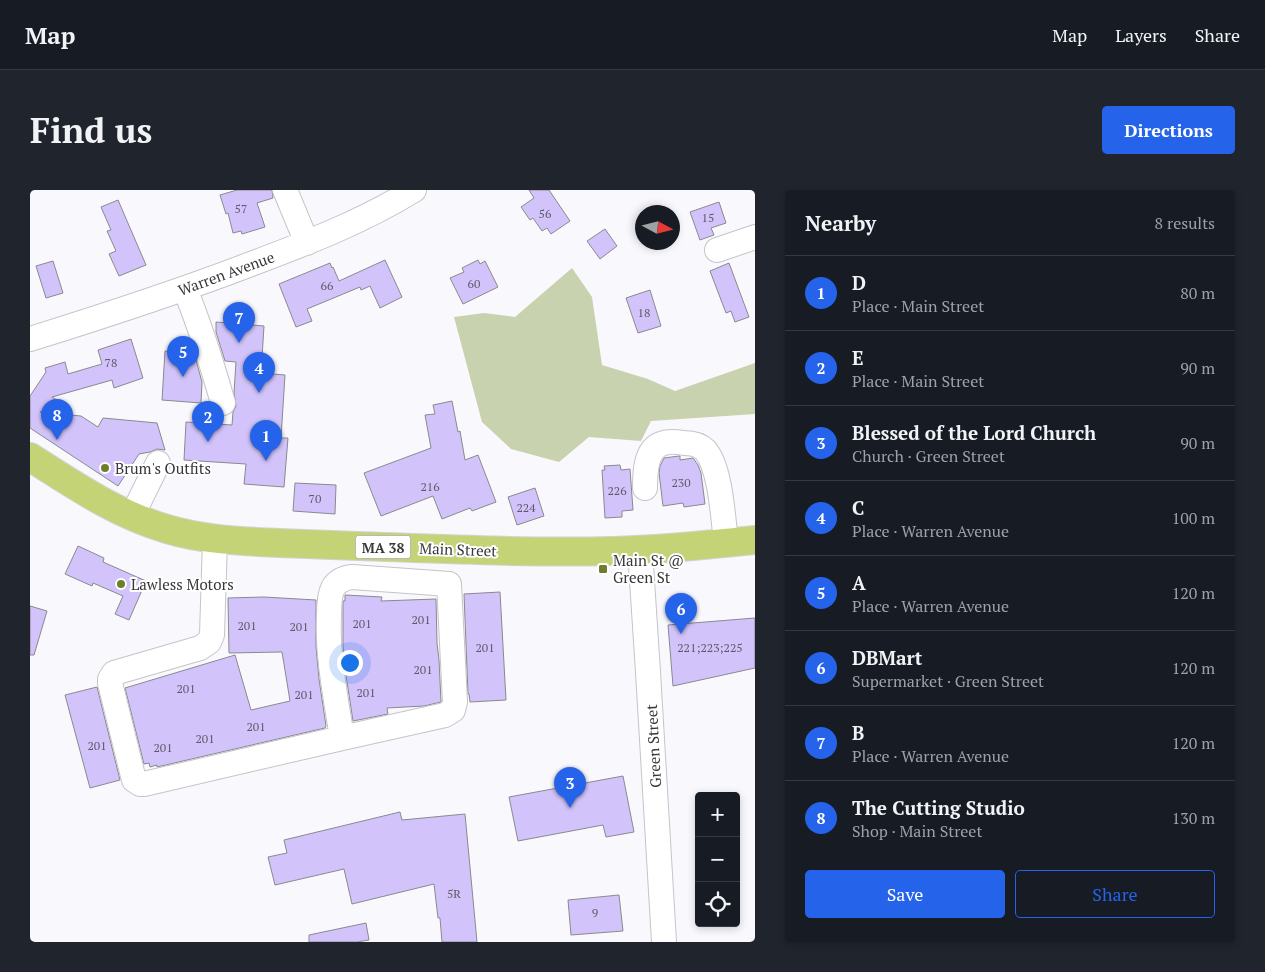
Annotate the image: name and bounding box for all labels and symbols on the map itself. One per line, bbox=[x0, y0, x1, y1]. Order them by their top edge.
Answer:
house number: 57 bbox=[235, 201, 247, 216]
north arrow bbox=[635, 205, 680, 250]
house number: 56 bbox=[539, 206, 552, 221]
house number: 15 bbox=[702, 210, 714, 225]
street label: Warren Avenue bbox=[175, 246, 277, 300]
house number: 60 bbox=[468, 276, 480, 291]
house number: 66 bbox=[321, 278, 334, 293]
pin: 7 bbox=[223, 302, 255, 343]
house number: 18 bbox=[638, 305, 650, 320]
pin: 5 bbox=[167, 336, 199, 377]
pin: 4 bbox=[243, 352, 275, 393]
house number: 78 bbox=[105, 355, 117, 370]
pin: 8 bbox=[41, 399, 73, 440]
pin: 2 bbox=[192, 401, 224, 442]
pin: 1 bbox=[250, 420, 282, 461]
place label: Brum's Outfits bbox=[115, 458, 211, 478]
marker: Brum's Outfits bbox=[99, 462, 111, 474]
house number: 230 bbox=[671, 475, 691, 490]
house number: 216 bbox=[420, 479, 440, 494]
house number: 226 bbox=[607, 483, 627, 498]
house number: 70 bbox=[309, 491, 321, 506]
house number: 224 bbox=[516, 500, 536, 515]
road number: MA 38 bbox=[356, 536, 410, 558]
street label: Main Street bbox=[419, 538, 498, 560]
place label: Main St @ Green St bbox=[613, 550, 684, 587]
marker: Main St @ Green St bbox=[597, 563, 609, 575]
place label: Lawless Motors bbox=[131, 574, 234, 594]
marker: Lawless Motors bbox=[115, 578, 127, 590]
pin: 6 bbox=[665, 593, 697, 634]
house number: 201 bbox=[411, 612, 431, 627]
house number: 201 bbox=[352, 616, 372, 631]
house number: 201 bbox=[237, 618, 257, 633]
house number: 201 bbox=[289, 619, 309, 634]
house number: 201 bbox=[475, 640, 495, 655]
house number: 221;223;225 bbox=[677, 640, 743, 655]
your location bbox=[337, 650, 363, 676]
house number: 201 bbox=[413, 662, 433, 677]
house number: 201 bbox=[176, 681, 196, 696]
house number: 201 bbox=[356, 685, 376, 700]
house number: 201 bbox=[294, 687, 314, 702]
street label: Green Street bbox=[641, 703, 665, 788]
house number: 201 bbox=[246, 719, 266, 734]
house number: 201 bbox=[195, 731, 215, 746]
house number: 201 bbox=[87, 738, 107, 753]
house number: 201 bbox=[153, 740, 173, 755]
pin: 3 bbox=[554, 767, 586, 808]
house number: 5R bbox=[447, 886, 461, 901]
house number: 9 bbox=[592, 905, 598, 920]

